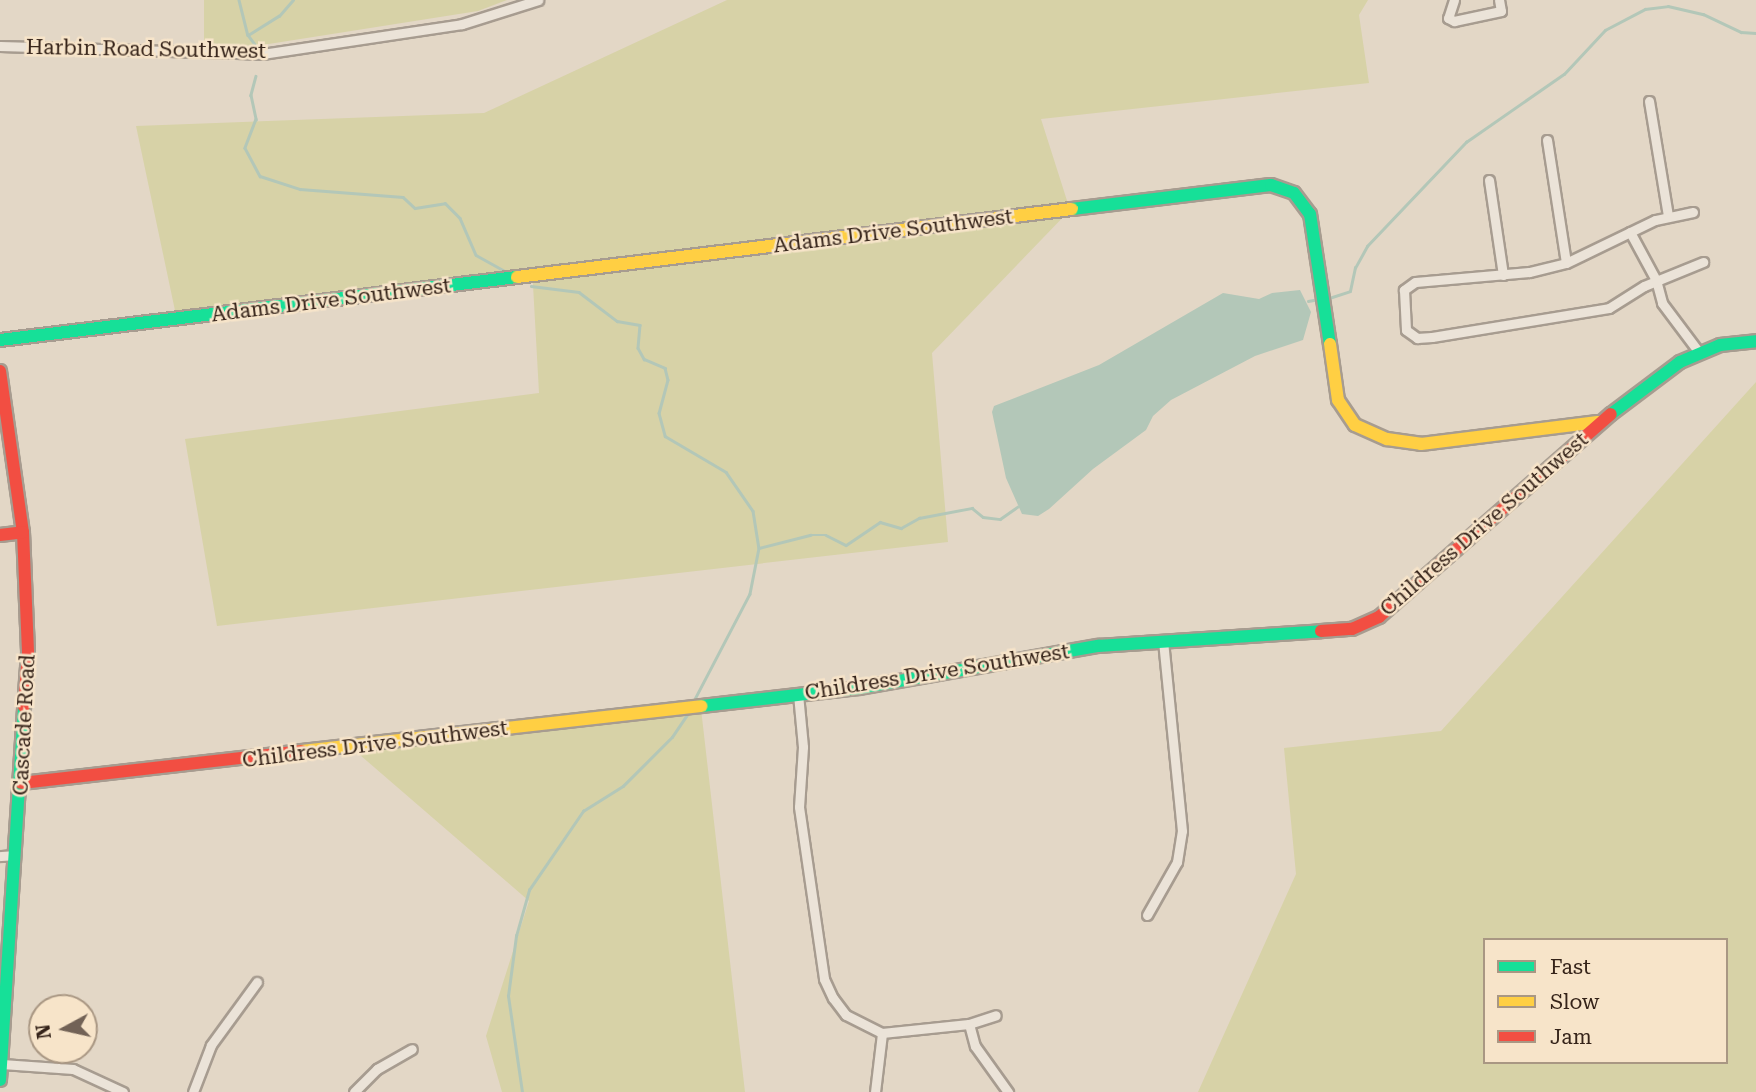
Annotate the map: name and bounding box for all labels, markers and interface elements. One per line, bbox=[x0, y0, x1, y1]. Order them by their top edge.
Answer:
street label: Harbin Road Southwest bbox=[26, 34, 266, 64]
street label: Adams Drive Southwest bbox=[772, 204, 1014, 258]
street label: Adams Drive Southwest bbox=[210, 273, 452, 327]
street label: Childress Drive Southwest bbox=[1375, 427, 1593, 621]
street label: Childress Drive Southwest bbox=[803, 639, 1071, 705]
street label: Cascade Road bbox=[8, 654, 40, 796]
street label: Childress Drive Southwest bbox=[241, 715, 509, 773]
legend bbox=[1483, 938, 1728, 1064]
text: Fast bbox=[1550, 955, 1591, 979]
text: Slow bbox=[1550, 990, 1599, 1014]
north arrow bbox=[28, 994, 98, 1064]
text: N bbox=[31, 1023, 56, 1041]
text: Jam bbox=[1550, 1025, 1592, 1049]

